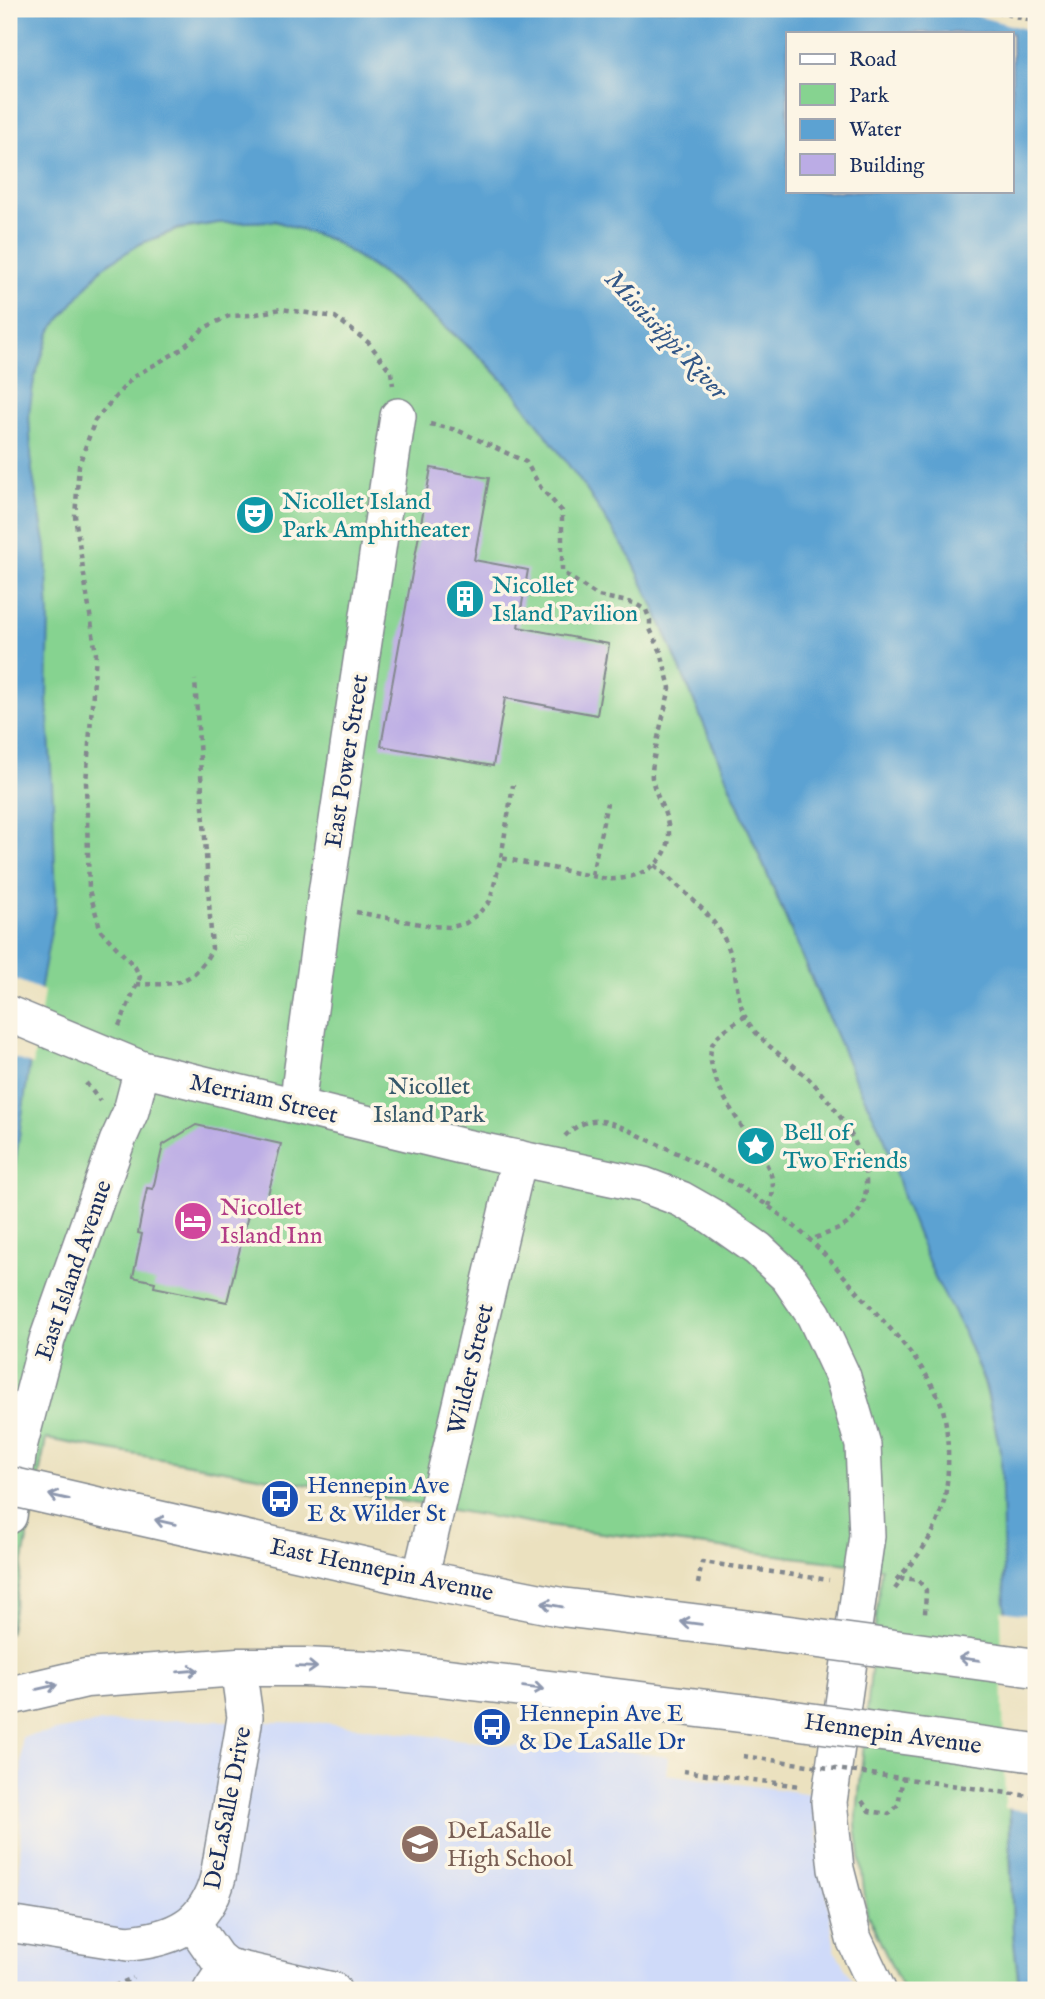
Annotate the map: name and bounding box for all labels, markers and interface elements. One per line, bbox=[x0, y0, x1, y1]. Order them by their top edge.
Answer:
legend bbox=[786, 32, 1014, 192]
text: Road bbox=[849, 47, 897, 74]
text: Park bbox=[849, 83, 890, 110]
text: Water bbox=[849, 117, 902, 144]
text: Building bbox=[849, 153, 925, 180]
water label: Mississippi River bbox=[597, 263, 735, 408]
place label: Nicollet Island Park Amphitheater bbox=[282, 487, 470, 546]
theatre icon: Nicollet Island Park Amphitheater bbox=[234, 494, 276, 536]
place label: Nicollet Island Pavilion bbox=[492, 571, 638, 630]
building icon: Nicollet Island Pavilion bbox=[444, 578, 486, 620]
street label: East Power Street bbox=[318, 672, 377, 850]
street label: Merriam Street bbox=[187, 1067, 341, 1132]
park label: Nicollet Island Park bbox=[373, 1072, 485, 1131]
place label: Bell of Two Friends bbox=[783, 1118, 907, 1177]
place icon: Bell of Two Friends bbox=[735, 1125, 777, 1167]
street label: East Island Avenue bbox=[29, 1176, 120, 1365]
place label: Nicollet Island Inn bbox=[220, 1193, 323, 1252]
hotel icon: Nicollet Island Inn bbox=[172, 1200, 214, 1242]
street label: Wilder Street bbox=[441, 1301, 502, 1438]
place label: Hennepin Ave E & Wilder St bbox=[307, 1471, 450, 1530]
bus stop icon: Hennepin Ave E & Wilder St bbox=[259, 1478, 301, 1520]
one-way arrow bbox=[48, 1490, 71, 1504]
one-way arrow bbox=[154, 1514, 177, 1528]
street label: East Hennepin Avenue bbox=[267, 1532, 496, 1609]
one-way arrow bbox=[541, 1597, 564, 1611]
one-way arrow bbox=[680, 1616, 703, 1629]
one-way arrow bbox=[958, 1652, 980, 1665]
one-way arrow bbox=[295, 1661, 318, 1674]
one-way arrow bbox=[176, 1664, 198, 1677]
one-way arrow bbox=[35, 1680, 58, 1693]
one-way arrow bbox=[521, 1682, 544, 1695]
place label: Hennepin Ave E & De LaSalle Dr bbox=[519, 1699, 685, 1758]
bus stop icon: Hennepin Ave E & De LaSalle Dr bbox=[471, 1706, 513, 1748]
street label: Hennepin Avenue bbox=[802, 1707, 983, 1762]
street label: DeLaSalle Drive bbox=[197, 1724, 259, 1893]
place label: DeLaSalle High School bbox=[447, 1816, 573, 1875]
school or university icon: DeLaSalle High School bbox=[399, 1823, 441, 1865]

